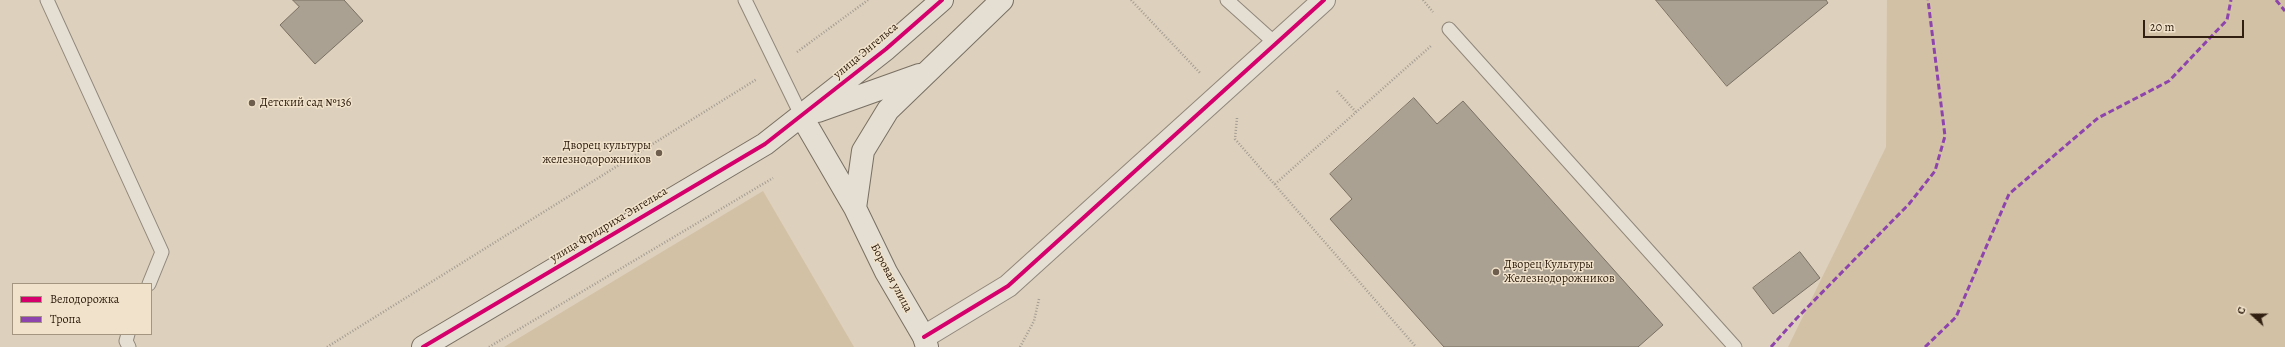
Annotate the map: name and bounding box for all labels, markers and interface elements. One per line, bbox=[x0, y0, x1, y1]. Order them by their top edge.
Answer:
scale bar bbox=[2145, 12, 2246, 38]
text: 20 m bbox=[2150, 19, 2174, 35]
street label: улица Энгельса bbox=[831, 20, 901, 82]
place label: Детский сад №136 bbox=[260, 96, 351, 110]
marker: Детский сад №136 bbox=[247, 98, 257, 108]
place label: Дворец культуры железнодорожников bbox=[542, 139, 651, 167]
marker: Дворец культуры железнодорожников bbox=[654, 148, 664, 158]
street label: улица Фридриха Энгельса bbox=[548, 184, 670, 266]
street label: Боровая улица bbox=[867, 241, 915, 315]
place label: Дворец Культуры Железнодорожников bbox=[1504, 258, 1615, 286]
marker: Дворец Культуры Железнодорожников bbox=[1491, 267, 1501, 277]
legend bbox=[12, 283, 152, 335]
text: Велодорожка bbox=[50, 291, 119, 307]
north arrow bbox=[2233, 295, 2273, 335]
text: С bbox=[2233, 305, 2250, 316]
text: Тропа bbox=[50, 311, 81, 327]

